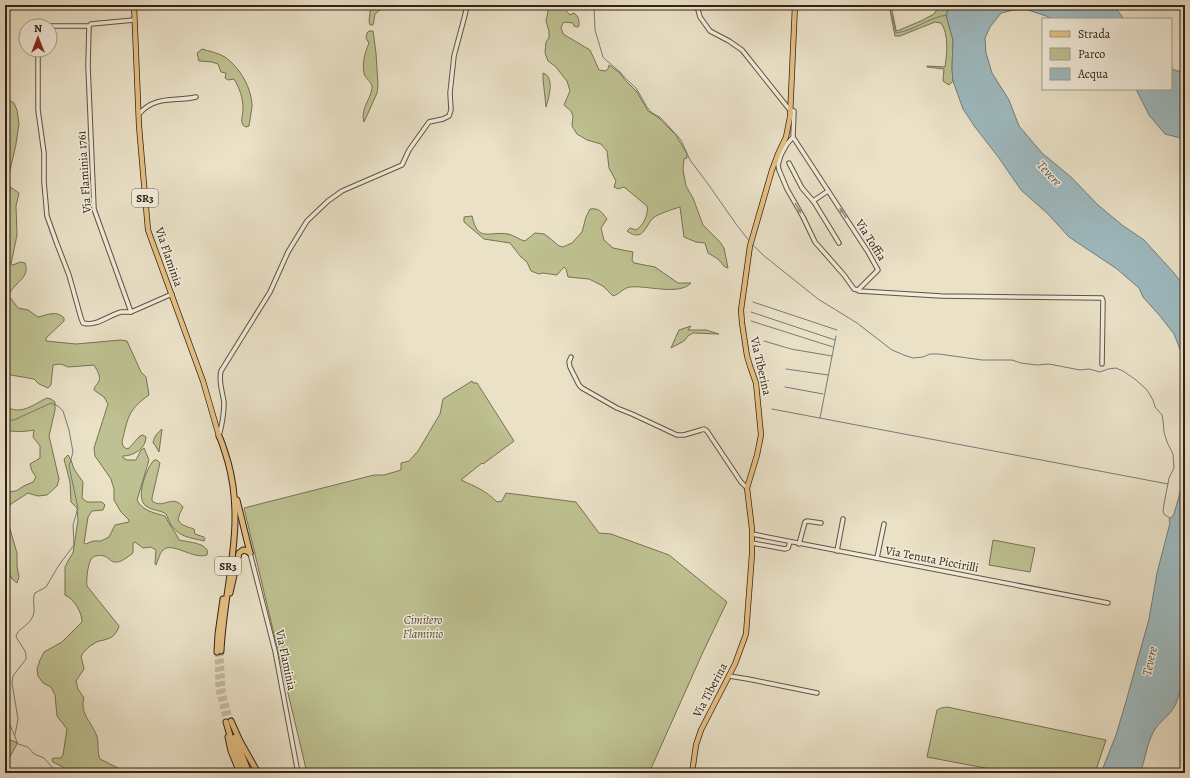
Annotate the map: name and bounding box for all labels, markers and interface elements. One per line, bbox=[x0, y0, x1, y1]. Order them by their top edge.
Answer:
north arrow bbox=[18, 18, 58, 58]
legend bbox=[1042, 18, 1172, 90]
text: N bbox=[34, 21, 42, 36]
text: Strada bbox=[1078, 26, 1111, 42]
text: Parco bbox=[1078, 46, 1105, 62]
text: Acqua bbox=[1077, 66, 1108, 82]
street label: Via Flaminia 1761 bbox=[73, 130, 95, 215]
water label: Tevere bbox=[1033, 157, 1066, 190]
road number: SR3 bbox=[132, 189, 158, 207]
one-way arrow bbox=[794, 202, 801, 214]
one-way arrow bbox=[839, 208, 847, 219]
street label: Via Toffia bbox=[851, 215, 890, 264]
street label: Via Flaminia bbox=[151, 224, 187, 289]
street label: Via Tiberina bbox=[746, 334, 776, 397]
street label: Via Tenuta Piccirilli bbox=[883, 542, 980, 576]
road number: SR3 bbox=[215, 557, 241, 575]
park label: Cimitero Flaminio bbox=[403, 612, 443, 642]
street label: Via Flaminia bbox=[272, 627, 300, 692]
water label: Tevere bbox=[1138, 644, 1161, 677]
street label: Via Tiberina bbox=[689, 660, 731, 721]

